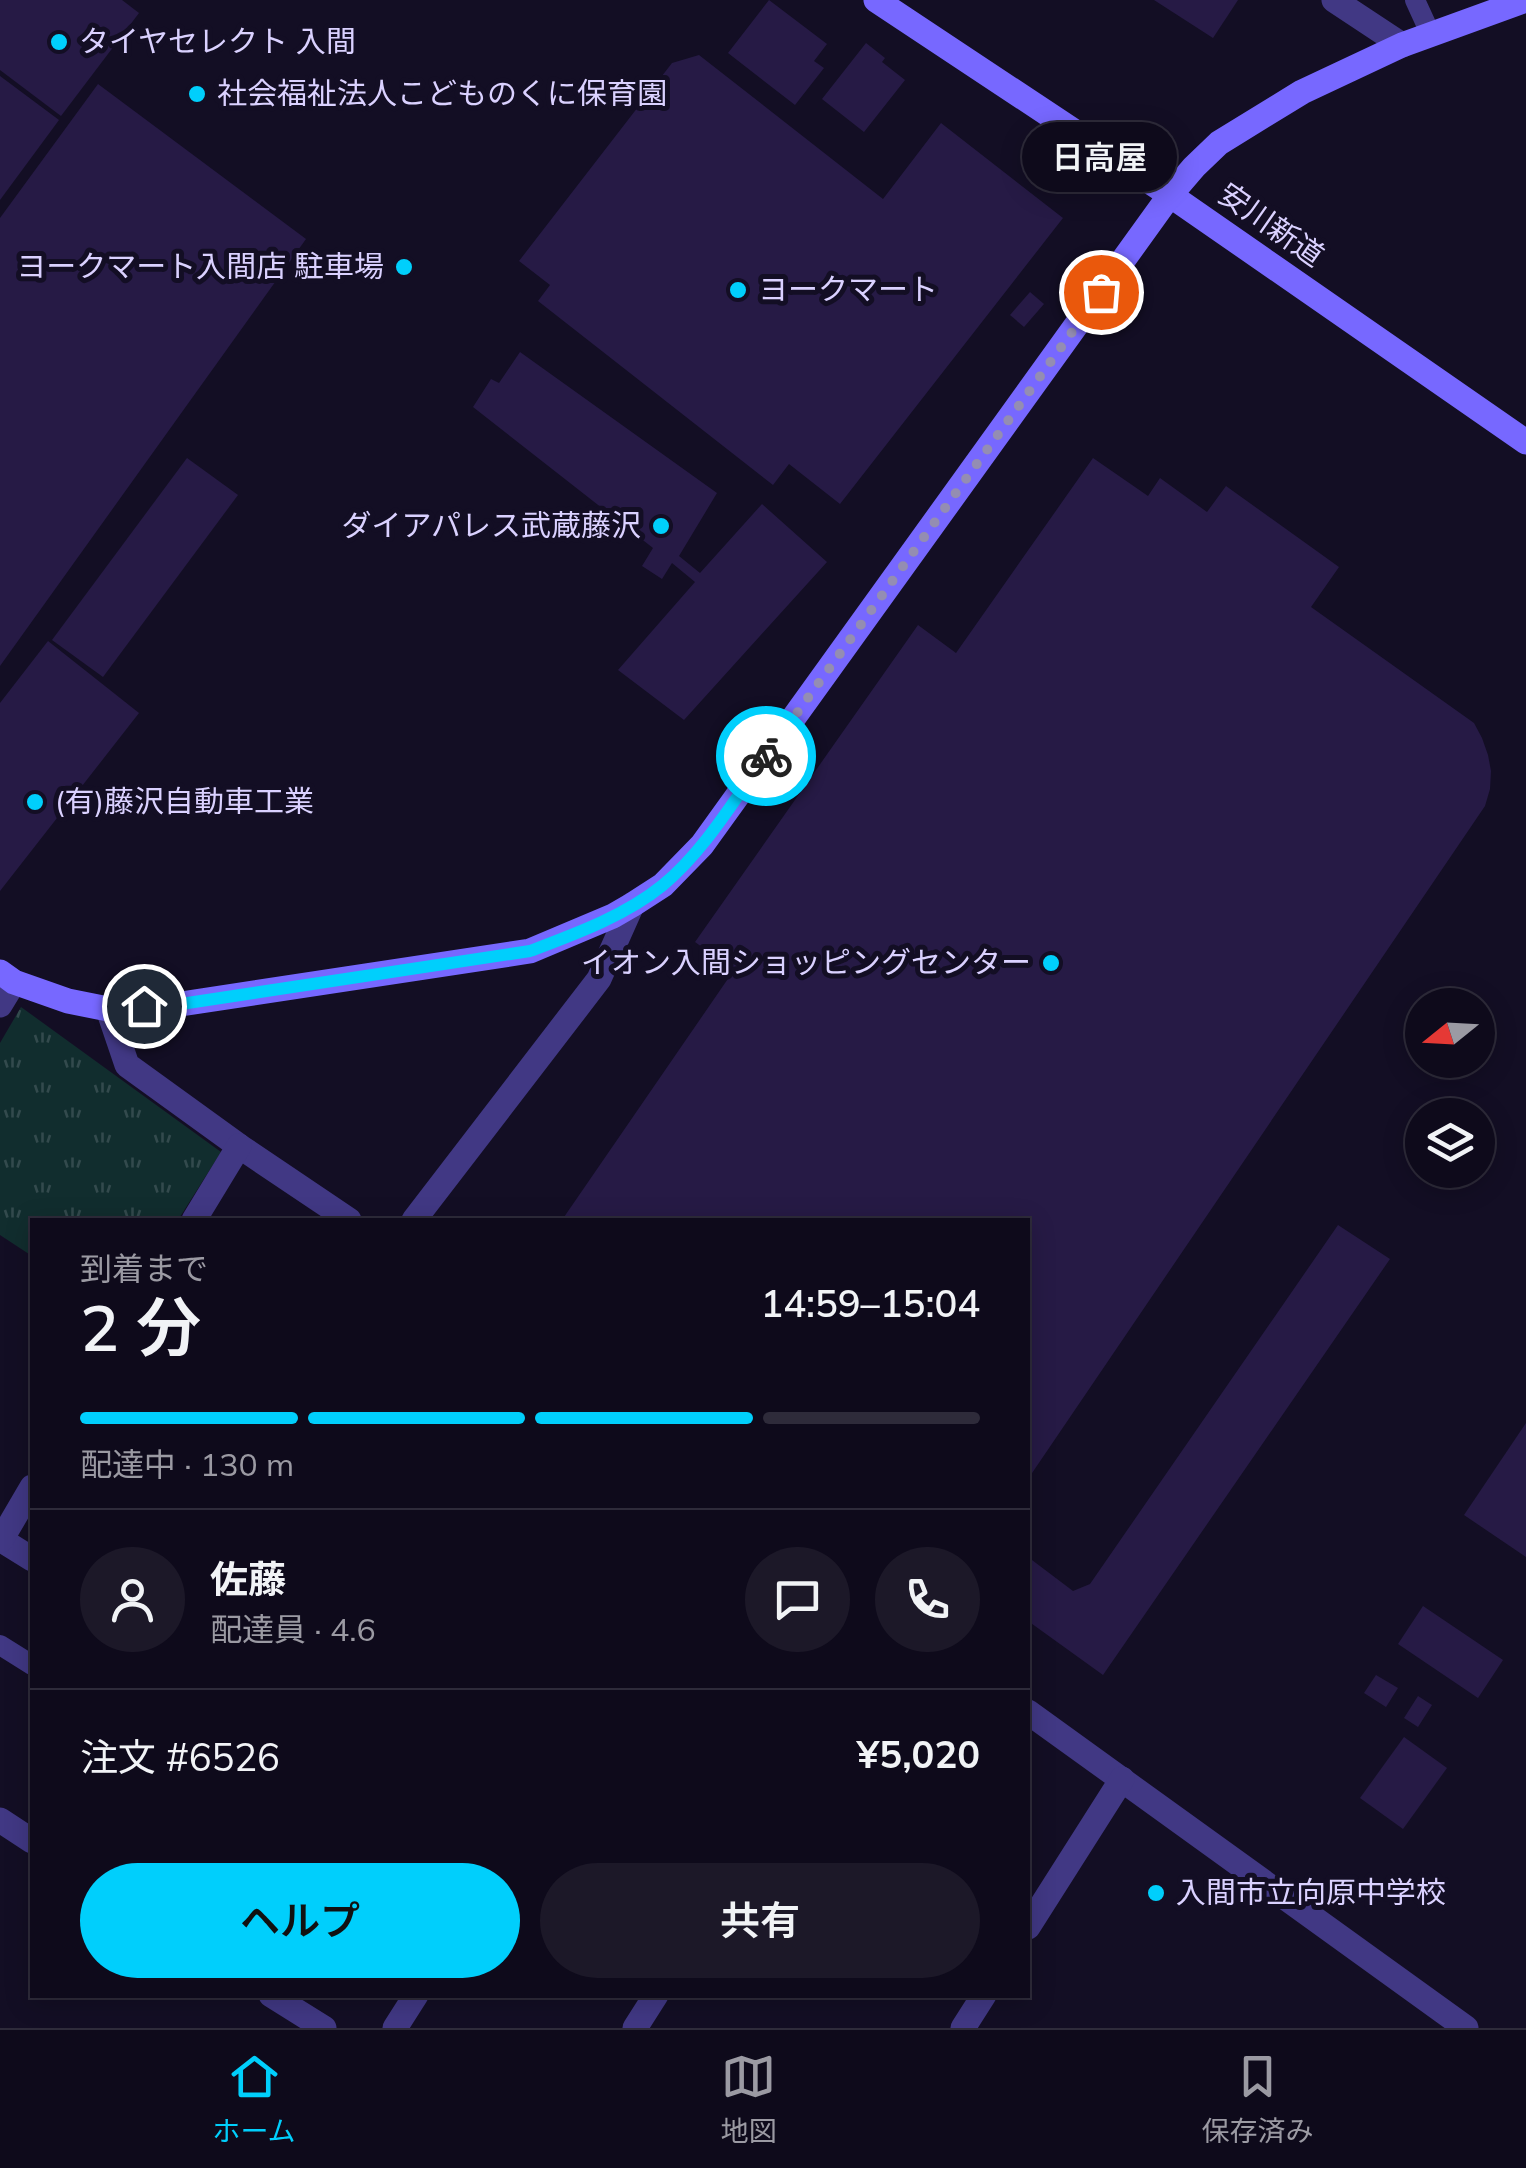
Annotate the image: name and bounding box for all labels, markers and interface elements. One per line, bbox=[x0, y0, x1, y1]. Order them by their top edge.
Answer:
place label: タイヤセレクト 入間 bbox=[79, 22, 356, 60]
marker: タイヤセレクト 入間 bbox=[48, 31, 70, 53]
place label: 社会福祉法人こどものくに保育園 bbox=[217, 74, 667, 112]
marker: 社会福祉法人こどものくに保育園 bbox=[186, 83, 208, 105]
callout: 日高屋 bbox=[1024, 122, 1178, 192]
text: 日高屋 bbox=[1051, 137, 1148, 177]
street label: 安川新道 bbox=[1212, 174, 1332, 274]
place label: ヨークマート入間店 駐車場 bbox=[16, 247, 384, 285]
pin bbox=[1059, 250, 1144, 335]
marker: ヨークマート入間店 駐車場 bbox=[393, 256, 415, 278]
icon: bag bbox=[1074, 265, 1129, 320]
place label: ヨークマート bbox=[758, 270, 938, 308]
marker: ヨークマート bbox=[727, 279, 749, 301]
place label: ダイアパレス武蔵藤沢 bbox=[342, 506, 641, 544]
marker: ダイアパレス武蔵藤沢 bbox=[650, 515, 672, 537]
courier bbox=[716, 706, 816, 806]
icon: bike bbox=[739, 729, 794, 784]
place label: (有)藤沢自動車工業 bbox=[55, 782, 314, 820]
marker: (有)藤沢自動車工業 bbox=[24, 791, 46, 813]
place label: イオン入間ショッピングセンター bbox=[581, 943, 1031, 981]
marker: イオン入間ショッピングセンター bbox=[1040, 952, 1062, 974]
pin bbox=[102, 964, 187, 1049]
icon: home bbox=[117, 979, 172, 1034]
north arrow bbox=[1405, 988, 1495, 1078]
map controls bbox=[1405, 988, 1495, 1188]
button: layers bbox=[1405, 1098, 1495, 1188]
text: 到着まで bbox=[80, 1248, 208, 1288]
text: 14:59–15:04 bbox=[760, 1279, 980, 1327]
text: 2 分 bbox=[80, 1286, 201, 1367]
text: 配達中 · 130 m bbox=[80, 1444, 294, 1484]
button: person bbox=[80, 1547, 185, 1652]
button: chat bbox=[745, 1547, 850, 1652]
button: phone bbox=[875, 1547, 980, 1652]
text: 佐藤 bbox=[210, 1555, 286, 1603]
text: 配達員 · 4.6 bbox=[210, 1609, 376, 1649]
text: ¥5,020 bbox=[857, 1730, 980, 1778]
text: 注文 #6526 bbox=[80, 1733, 280, 1781]
button: ヘルプ bbox=[80, 1863, 520, 1978]
button: 共有 bbox=[540, 1863, 980, 1978]
place label: 入間市立向原中学校 bbox=[1176, 1873, 1446, 1911]
marker: 入間市立向原中学校 bbox=[1145, 1882, 1167, 1904]
tab: ホーム bbox=[212, 2049, 296, 2149]
tab: 地図 bbox=[721, 2049, 777, 2149]
tab: 保存済み bbox=[1201, 2049, 1314, 2149]

